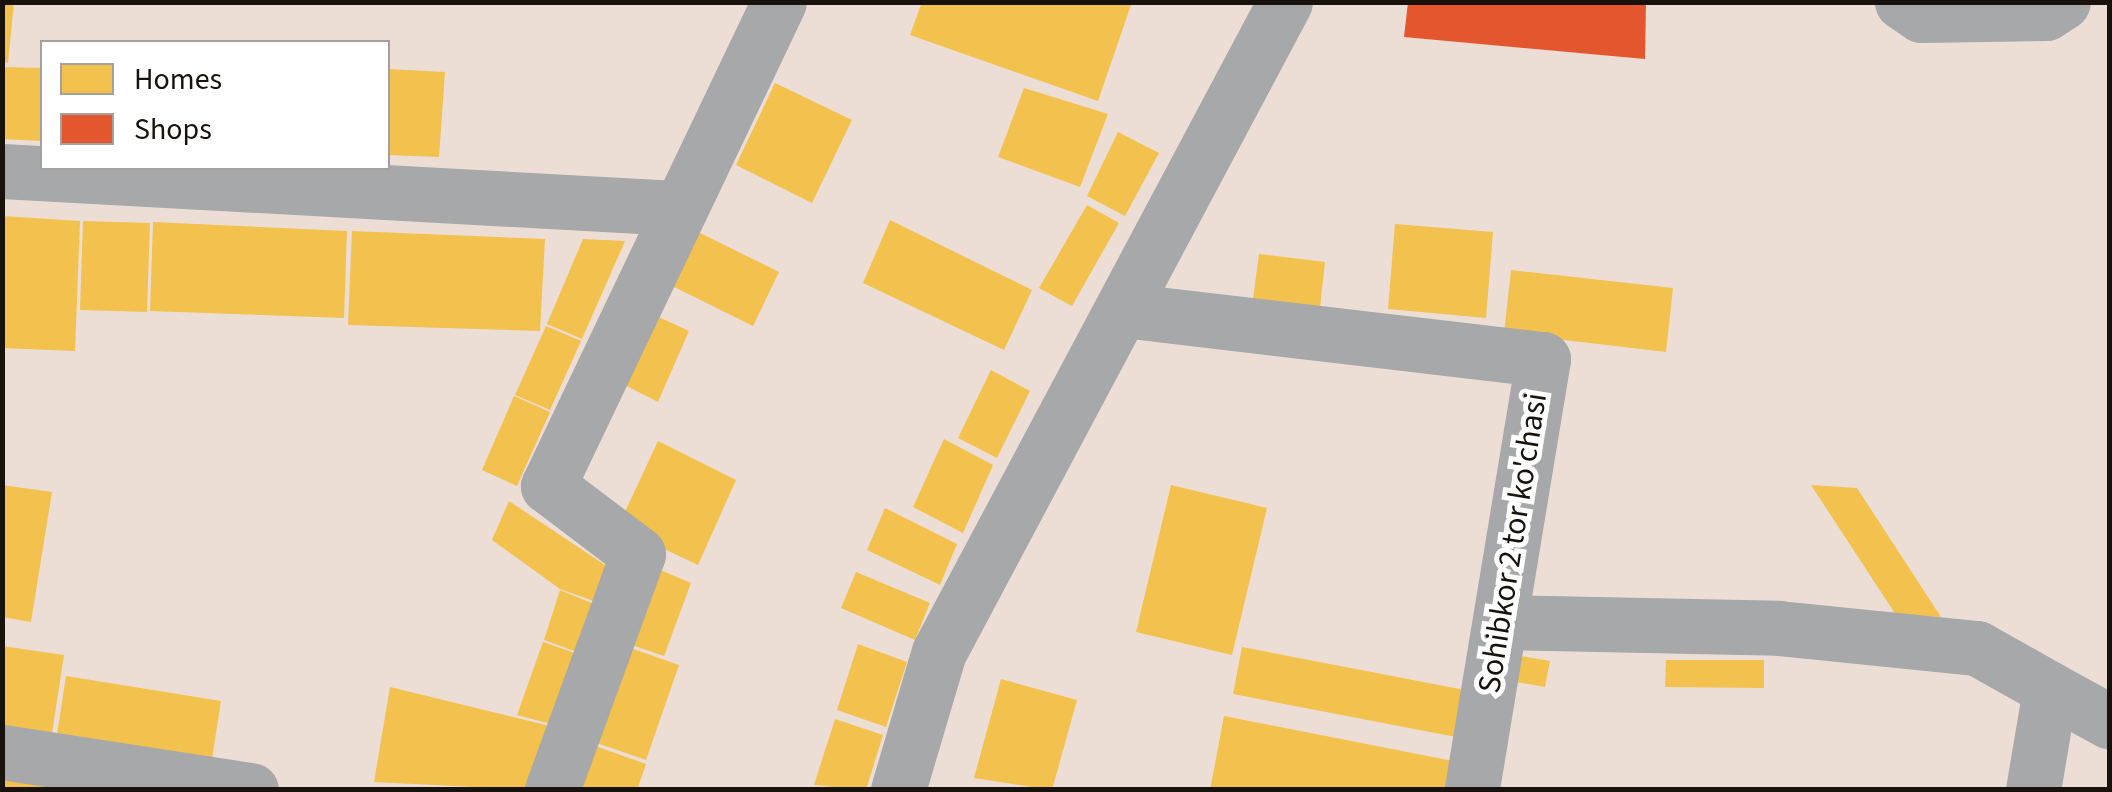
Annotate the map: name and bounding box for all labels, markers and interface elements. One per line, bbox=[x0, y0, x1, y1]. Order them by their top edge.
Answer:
legend bbox=[40, 40, 390, 170]
text: Homes bbox=[134, 58, 222, 101]
text: Shops bbox=[134, 108, 212, 151]
street label: Sohibkor 2 tor ko'chasi bbox=[1470, 390, 1556, 696]

